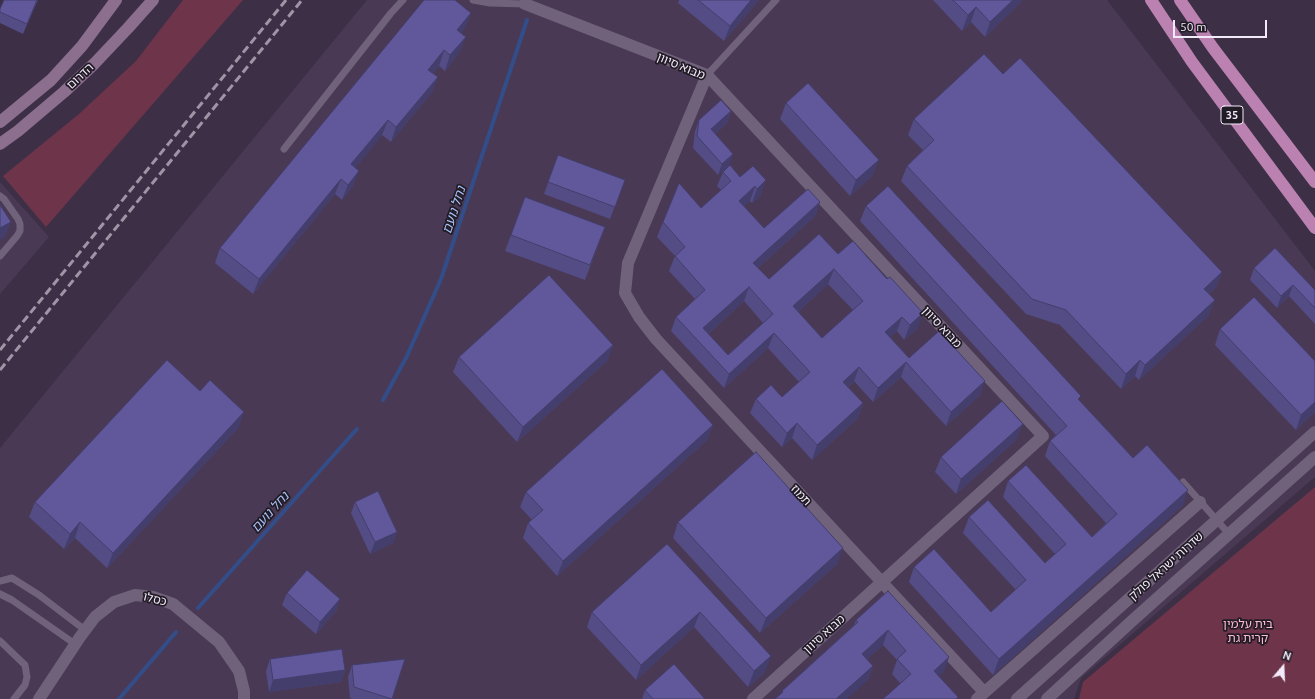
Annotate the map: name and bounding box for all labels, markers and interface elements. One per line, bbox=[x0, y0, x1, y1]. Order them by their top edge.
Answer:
scale bar bbox=[1175, 12, 1269, 38]
text: 50 m bbox=[1180, 20, 1207, 33]
street label: מבוא סיוון bbox=[655, 49, 707, 83]
street label: הדרום bbox=[64, 60, 96, 92]
road number: 35 bbox=[1221, 106, 1243, 124]
water label: נחל נועם bbox=[439, 184, 469, 236]
street label: מבוא סיוון bbox=[919, 303, 965, 351]
street label: תמוז bbox=[788, 482, 814, 508]
water label: נחל נועם bbox=[248, 489, 292, 535]
street label: שדרות ישראל פולק bbox=[1126, 529, 1206, 603]
street label: כסלו bbox=[142, 589, 168, 609]
street label: מבוא סיוון bbox=[800, 612, 848, 656]
park label: בית עלמין קרית גת bbox=[1223, 617, 1273, 645]
north arrow bbox=[1263, 647, 1303, 687]
text: N bbox=[1281, 649, 1293, 663]

